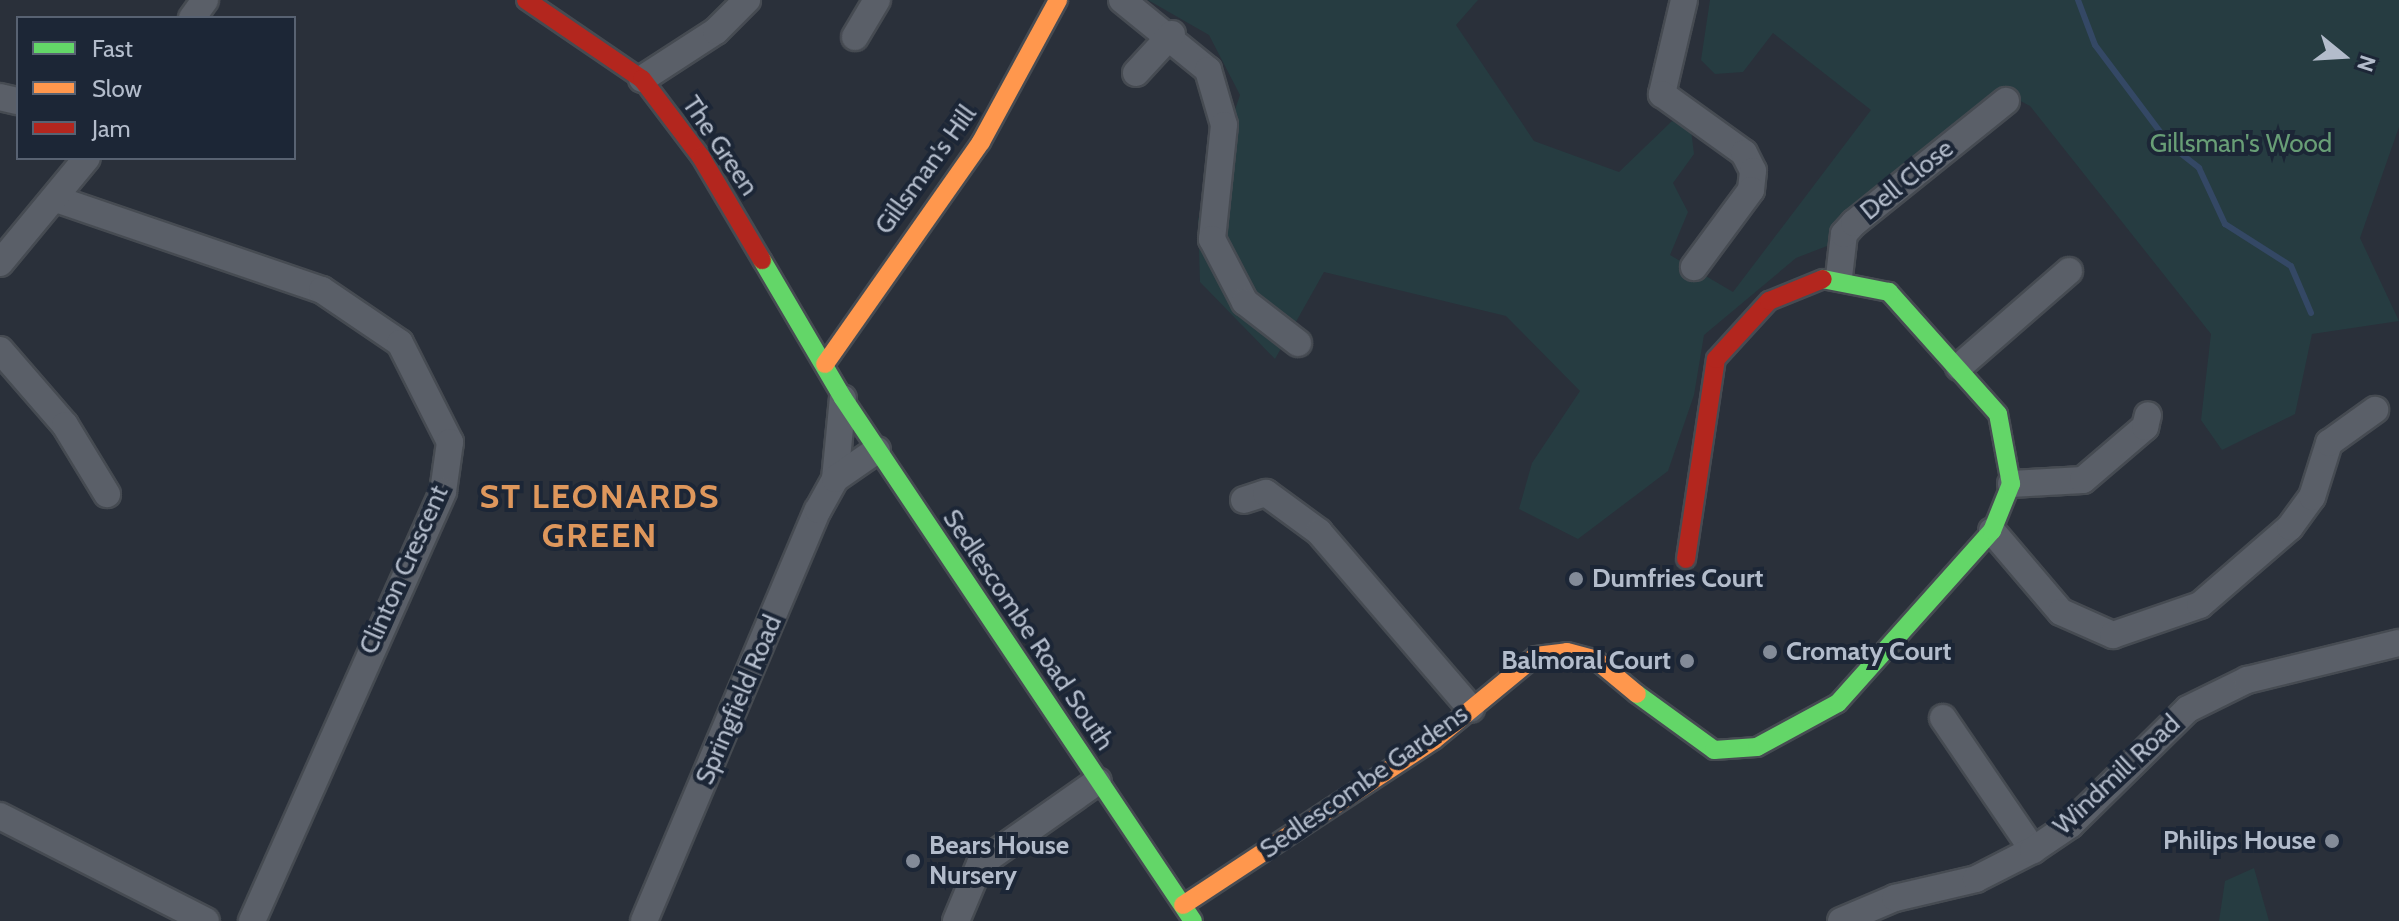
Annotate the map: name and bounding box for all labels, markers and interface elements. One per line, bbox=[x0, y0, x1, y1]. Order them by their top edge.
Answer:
legend bbox=[16, 16, 296, 160]
north arrow bbox=[2303, 16, 2383, 96]
text: Fast bbox=[92, 34, 133, 63]
text: N bbox=[2351, 52, 2382, 75]
text: Slow bbox=[92, 74, 142, 103]
street label: The Green bbox=[675, 90, 765, 202]
street label: Gillsman's Hill bbox=[869, 99, 983, 241]
text: Jam bbox=[92, 114, 130, 143]
park label: Gillsman's Wood bbox=[2150, 128, 2332, 160]
street label: Dell Close bbox=[1854, 133, 1960, 227]
district label: ST LEONARDS GREEN bbox=[480, 476, 720, 556]
street label: Clinton Crescent bbox=[353, 481, 455, 659]
street label: Sedlescombe Road South bbox=[936, 504, 1120, 756]
place label: Dumfries Court bbox=[1592, 563, 1764, 595]
marker: Dumfries Court bbox=[1567, 570, 1585, 588]
street label: Springfield Road bbox=[689, 611, 789, 789]
place label: Cromaty Court bbox=[1786, 636, 1951, 668]
marker: Cromaty Court bbox=[1761, 643, 1779, 661]
place label: Balmoral Court bbox=[1501, 645, 1671, 677]
marker: Balmoral Court bbox=[1678, 652, 1696, 670]
street label: Sedlescombe Gardens bbox=[1254, 699, 1474, 865]
street label: Windmill Road bbox=[2047, 708, 2187, 842]
place label: Philips House bbox=[2163, 825, 2316, 857]
place label: Bears House Nursery bbox=[929, 830, 1069, 892]
marker: Philips House bbox=[2323, 832, 2341, 850]
marker: Bears House Nursery bbox=[904, 852, 922, 870]

